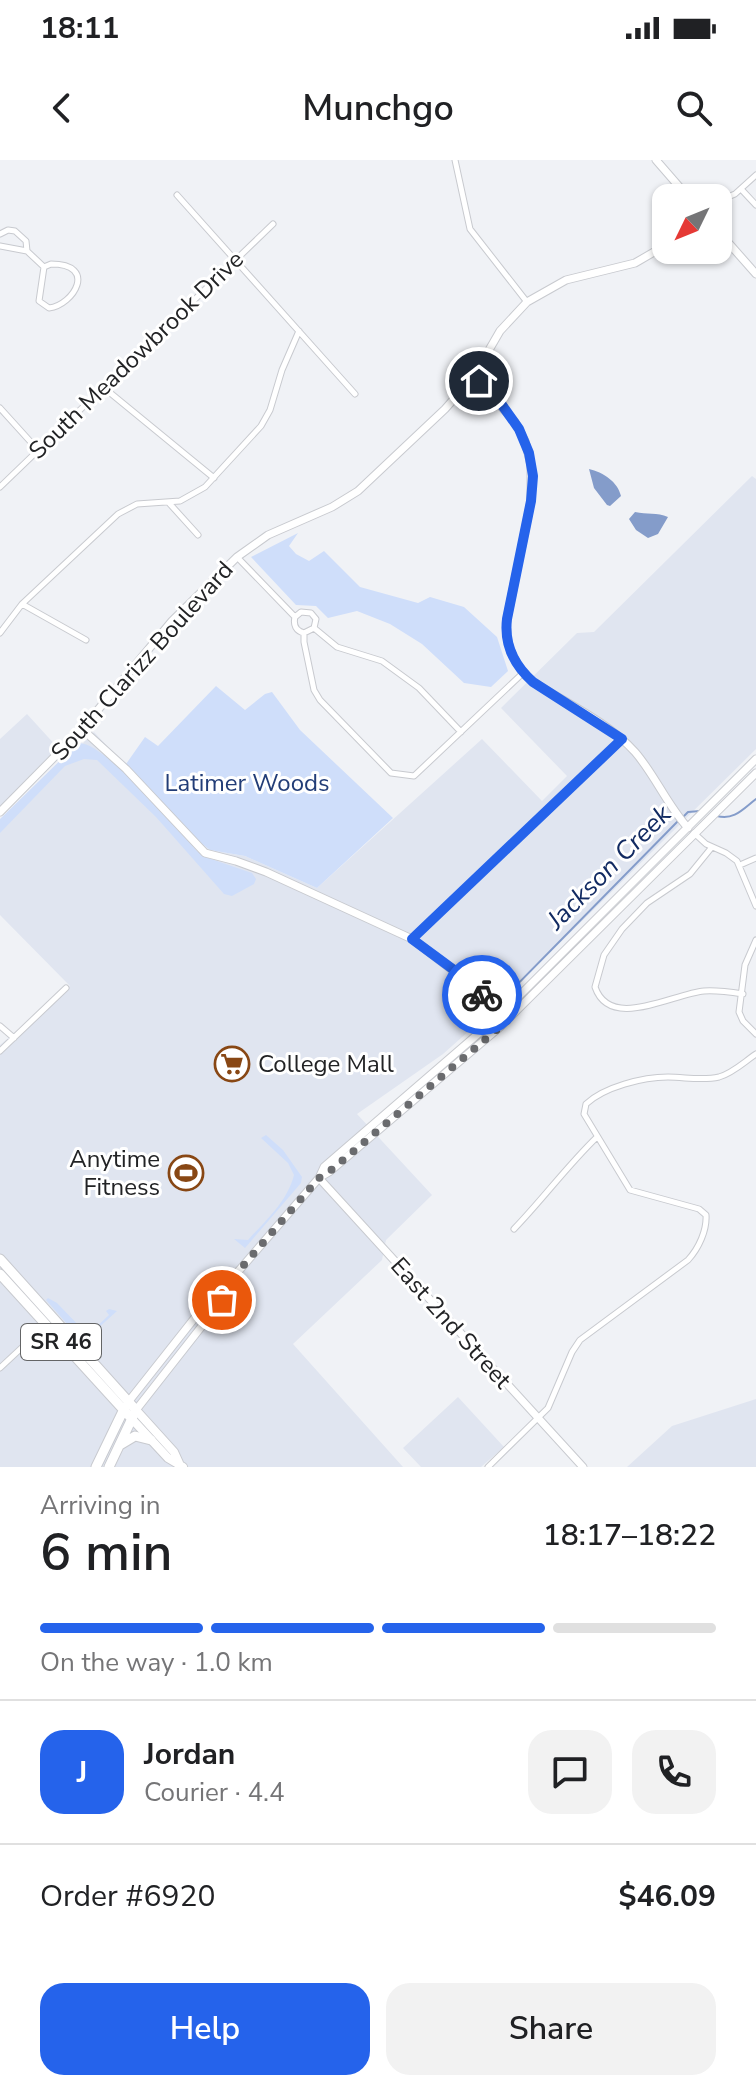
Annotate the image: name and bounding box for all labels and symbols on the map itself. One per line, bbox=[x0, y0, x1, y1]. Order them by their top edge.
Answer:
north arrow bbox=[652, 184, 732, 264]
street label: South Meadowbrook Drive bbox=[22, 244, 250, 466]
pin bbox=[445, 347, 513, 415]
street label: South Clarizz Boulevard bbox=[44, 554, 240, 768]
park label: Latimer Woods bbox=[164, 767, 330, 799]
water label: Jackson Creek bbox=[538, 796, 680, 938]
courier bbox=[442, 955, 522, 1035]
supermarket icon: College Mall bbox=[213, 1045, 251, 1083]
place label: College Mall bbox=[258, 1048, 394, 1080]
place label: Anytime Fitness bbox=[69, 1143, 160, 1203]
sports icon: Anytime Fitness bbox=[167, 1154, 205, 1192]
street label: East 2nd Street bbox=[384, 1251, 519, 1396]
pin bbox=[188, 1266, 256, 1334]
road number: SR 46 bbox=[21, 1324, 101, 1360]

